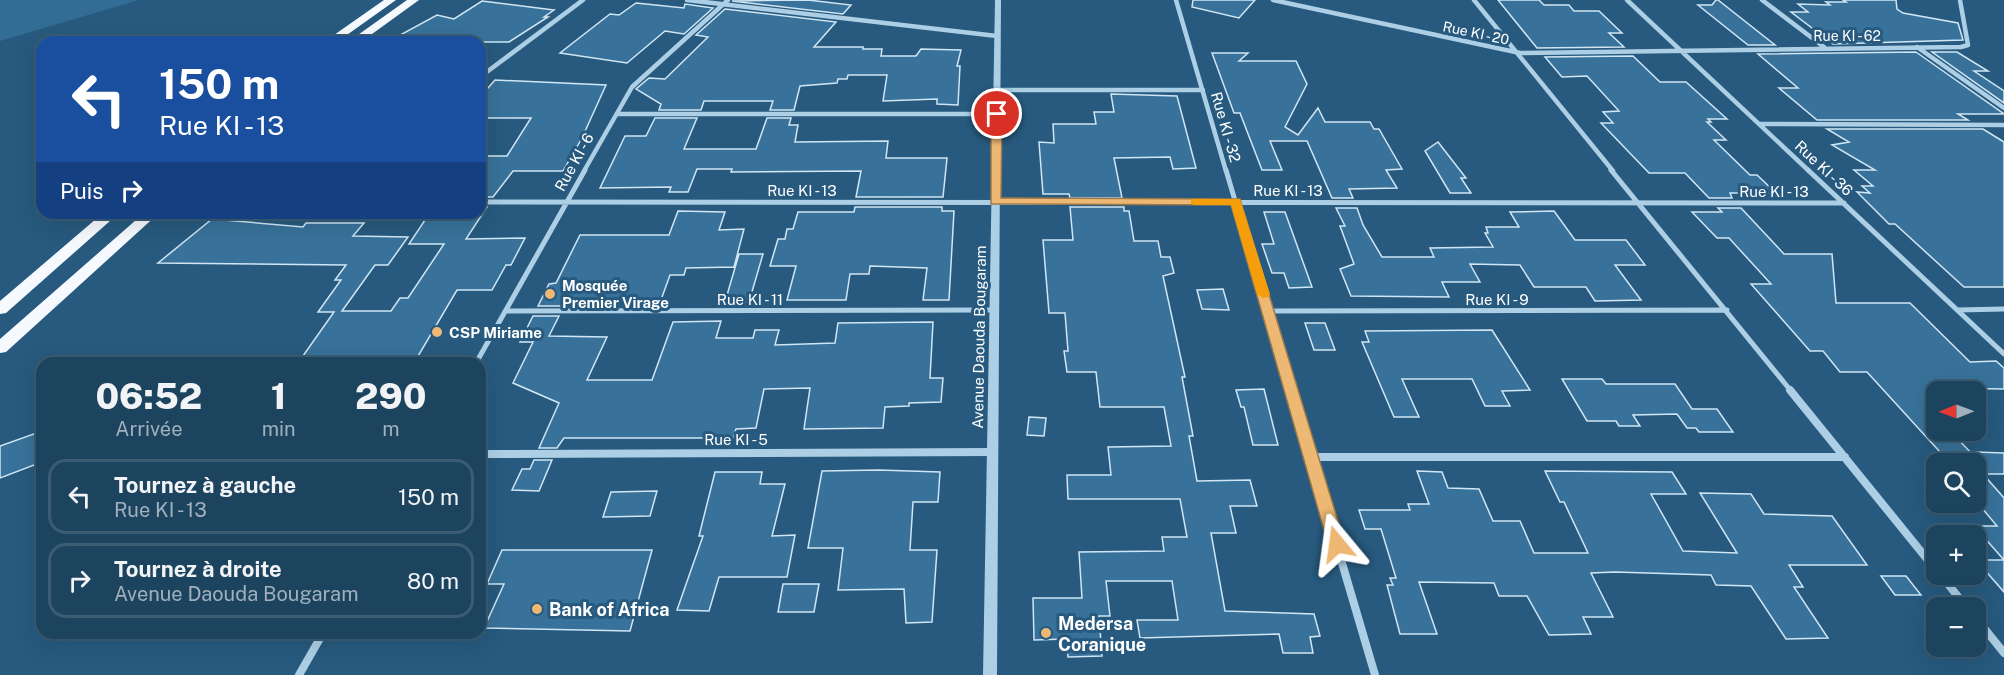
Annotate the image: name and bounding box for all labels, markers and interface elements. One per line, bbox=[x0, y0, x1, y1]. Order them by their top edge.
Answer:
street label: Rue KI - 20 bbox=[1441, 18, 1511, 48]
street label: Rue KI - 62 bbox=[1813, 28, 1881, 44]
text: 150 m bbox=[159, 59, 279, 108]
icon: left bbox=[60, 60, 138, 138]
pin bbox=[971, 88, 1022, 139]
street label: Rue KI - 32 bbox=[1208, 90, 1244, 164]
icon: arrive bbox=[980, 97, 1013, 130]
text: Rue KI - 13 bbox=[159, 109, 284, 141]
street label: Rue KI - 6 bbox=[551, 130, 597, 194]
street label: Rue KI - 36 bbox=[1792, 137, 1856, 199]
icon: right bbox=[115, 174, 148, 207]
text: Puis bbox=[60, 178, 103, 204]
street label: Rue KI - 13 bbox=[767, 182, 837, 199]
street label: Rue KI - 13 bbox=[1253, 182, 1323, 199]
street label: Rue KI - 13 bbox=[1739, 183, 1809, 200]
street label: Avenue Daouda Bougaram bbox=[969, 245, 989, 429]
place label: Mosquée Premier Virage bbox=[562, 277, 669, 311]
marker: Mosquée Premier Virage bbox=[543, 287, 557, 301]
street label: Rue KI - 11 bbox=[717, 291, 783, 308]
street label: Rue KI - 9 bbox=[1465, 291, 1529, 308]
place label: CSP Miriame bbox=[449, 324, 542, 341]
marker: CSP Miriame bbox=[430, 325, 444, 339]
text: 06:52 bbox=[95, 375, 202, 417]
text: 1 bbox=[271, 375, 287, 417]
text: 290 bbox=[355, 375, 427, 417]
north arrow bbox=[1926, 381, 1986, 441]
map controls bbox=[1926, 381, 1986, 657]
text: Arrivée bbox=[115, 417, 183, 441]
text: min bbox=[262, 417, 296, 441]
text: m bbox=[382, 417, 399, 441]
street label: Rue KI - 5 bbox=[704, 431, 768, 448]
button: search bbox=[1926, 453, 1986, 513]
text: Tournez à gauche bbox=[114, 472, 296, 498]
icon: left bbox=[63, 480, 96, 513]
text: 150 m bbox=[398, 484, 459, 510]
text: Rue KI - 13 bbox=[114, 498, 207, 522]
position arrow bbox=[1305, 512, 1369, 576]
button: + bbox=[1926, 525, 1986, 585]
text: Tournez à droite bbox=[114, 556, 282, 582]
icon: right bbox=[63, 564, 96, 597]
text: 80 m bbox=[407, 568, 459, 594]
text: Avenue Daouda Bougaram bbox=[114, 582, 358, 606]
button: − bbox=[1926, 597, 1986, 657]
place label: Bank of Africa bbox=[549, 599, 670, 620]
marker: Bank of Africa bbox=[530, 602, 544, 616]
place label: Medersa Coranique bbox=[1058, 613, 1146, 655]
marker: Medersa Coranique bbox=[1039, 626, 1053, 640]

